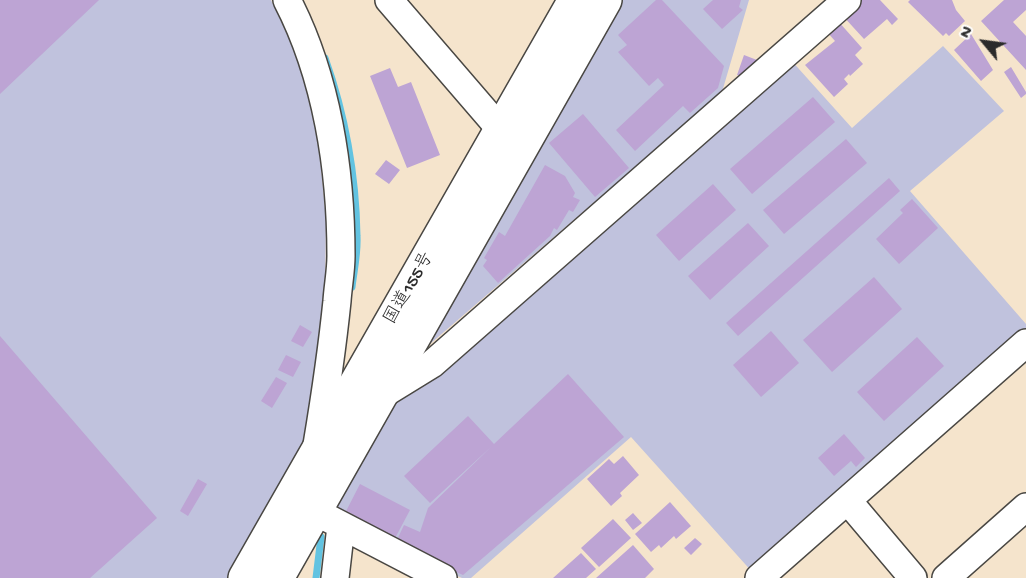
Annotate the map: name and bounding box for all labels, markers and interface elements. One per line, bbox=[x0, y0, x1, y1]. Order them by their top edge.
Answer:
north arrow bbox=[954, 12, 1014, 72]
text: N bbox=[957, 24, 979, 42]
street label: 国道155号 bbox=[381, 249, 439, 329]

